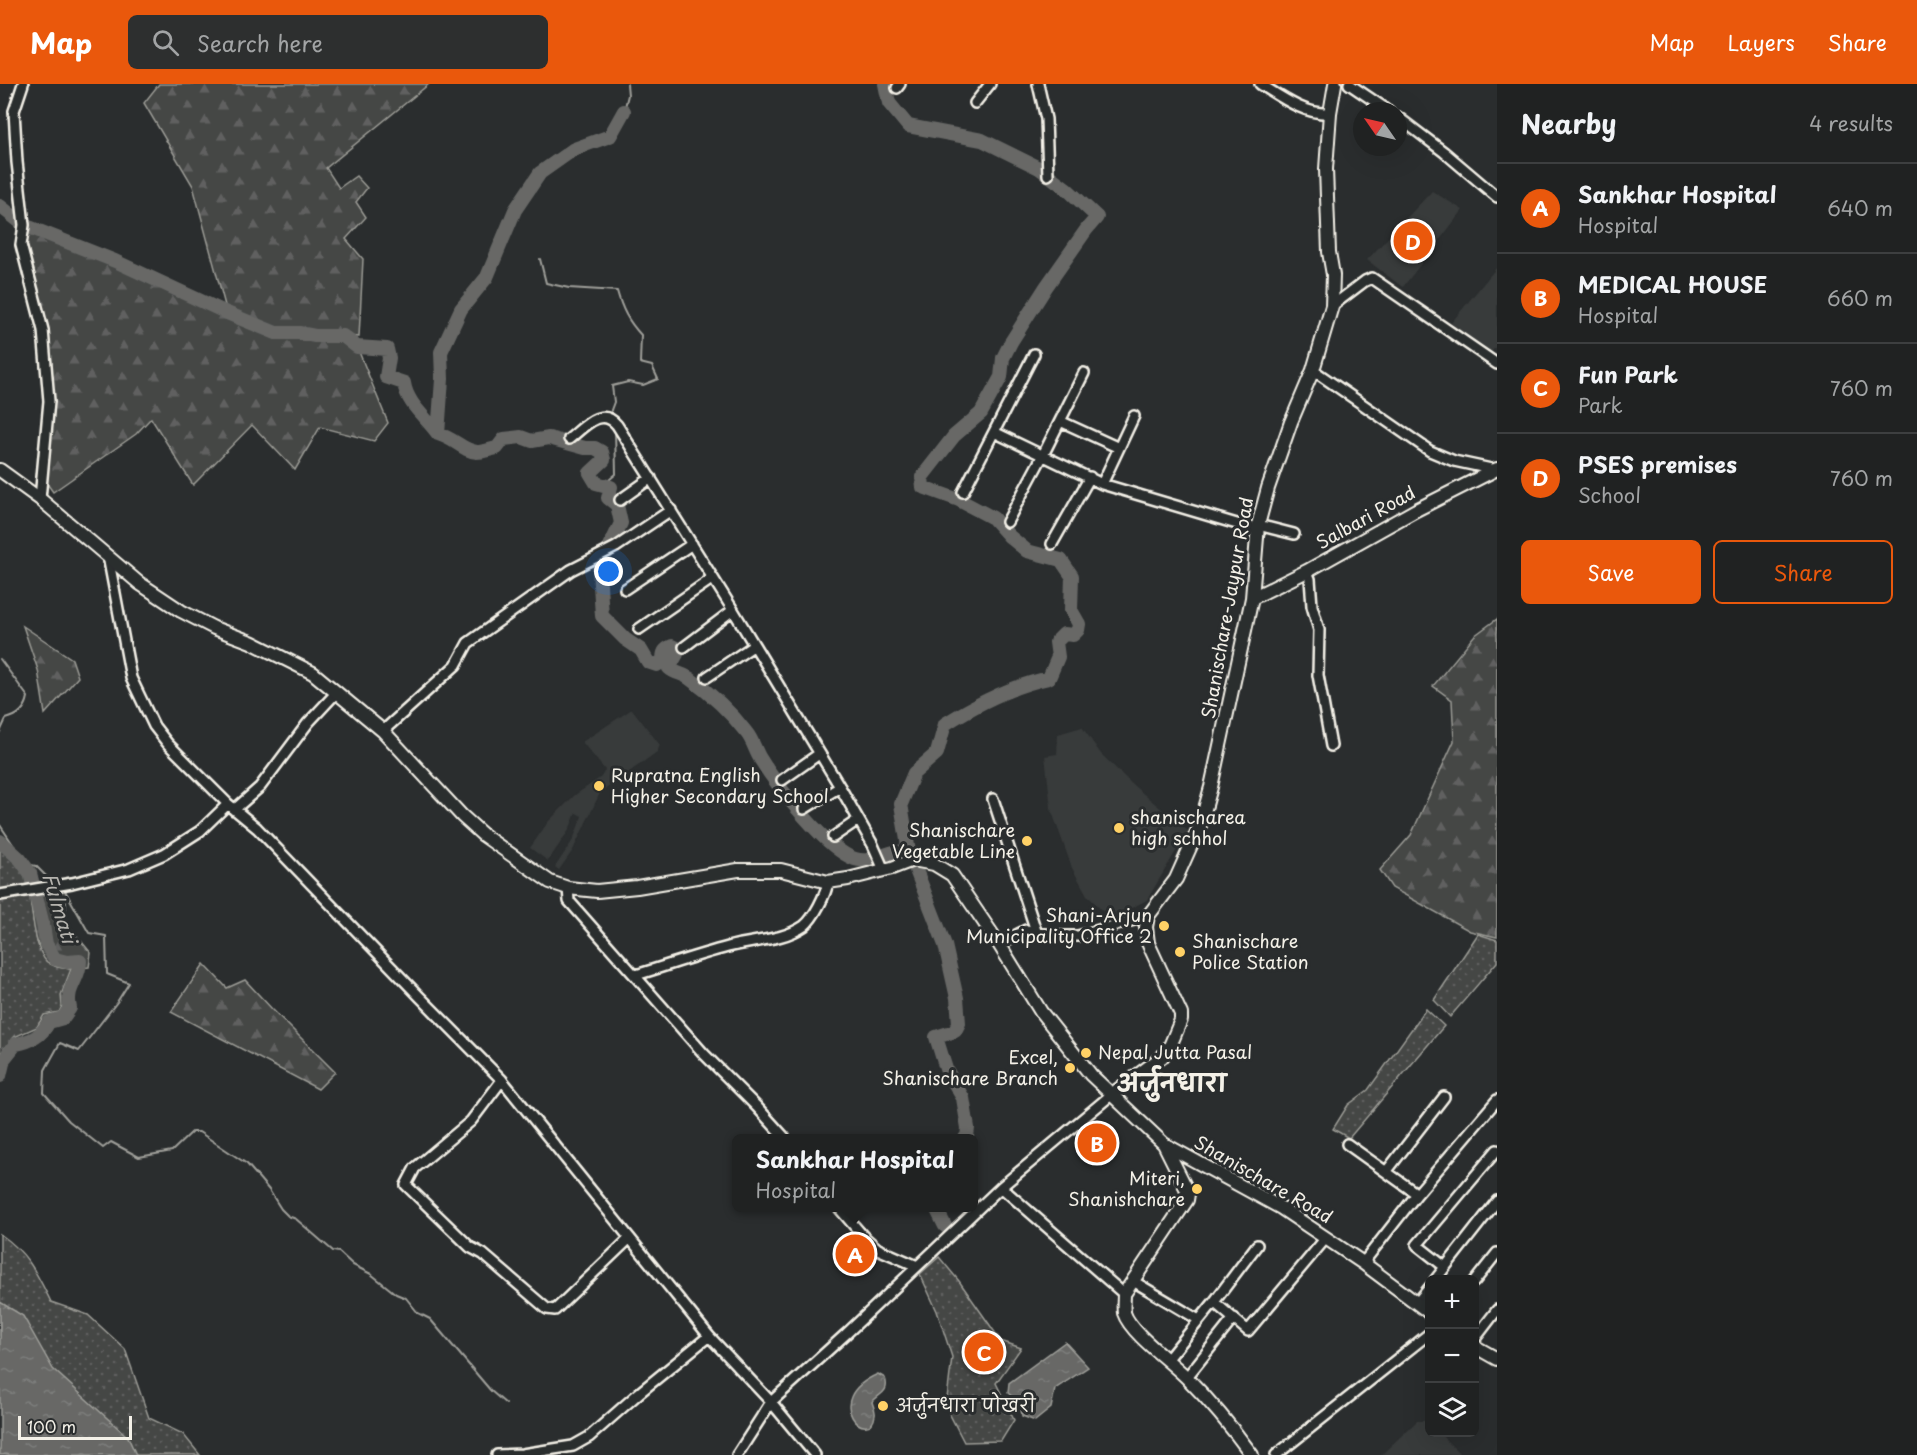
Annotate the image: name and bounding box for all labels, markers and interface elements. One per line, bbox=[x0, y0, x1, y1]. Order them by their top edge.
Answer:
search box bbox=[128, 15, 548, 69]
text: Map bbox=[30, 21, 92, 64]
icon: search bbox=[149, 26, 182, 59]
text: Search here bbox=[197, 26, 323, 59]
text: Map bbox=[1650, 26, 1694, 58]
text: Layers bbox=[1727, 26, 1795, 58]
text: Share bbox=[1828, 26, 1887, 58]
north arrow bbox=[1353, 102, 1407, 156]
text: Nearby bbox=[1521, 104, 1616, 143]
text: 4 results bbox=[1809, 108, 1893, 138]
text: Sankhar Hospital bbox=[1578, 177, 1776, 210]
text: A bbox=[1533, 193, 1548, 223]
text: 640 m bbox=[1827, 193, 1893, 223]
text: Hospital bbox=[1578, 210, 1658, 240]
pin: D bbox=[1394, 218, 1432, 264]
text: MEDICAL HOUSE bbox=[1578, 267, 1767, 300]
text: B bbox=[1534, 283, 1547, 313]
text: 660 m bbox=[1827, 283, 1893, 313]
text: Hospital bbox=[1578, 300, 1658, 330]
text: Fun Park bbox=[1578, 357, 1678, 390]
text: C bbox=[1533, 373, 1548, 403]
text: 760 m bbox=[1830, 373, 1893, 403]
text: Park bbox=[1578, 390, 1623, 420]
text: PSES premises bbox=[1578, 447, 1737, 480]
text: D bbox=[1533, 463, 1548, 493]
text: 760 m bbox=[1830, 463, 1893, 493]
street label: Salbari Road bbox=[1311, 478, 1420, 555]
text: School bbox=[1578, 480, 1641, 510]
street label: Shanischare-Jaypur Road bbox=[1194, 495, 1259, 721]
button: Save bbox=[1521, 540, 1701, 604]
button: Share bbox=[1713, 540, 1893, 604]
your location bbox=[594, 557, 623, 586]
place label: Rupratna English Higher Secondary School bbox=[611, 761, 829, 809]
marker: Rupratna English Higher Secondary School bbox=[592, 779, 606, 793]
place label: shanischarea high schhol bbox=[1131, 803, 1246, 851]
place label: Shanischare Vegetable Line bbox=[892, 816, 1015, 864]
marker: shanischarea high schhol bbox=[1112, 821, 1126, 835]
marker: Shanischare Vegetable Line bbox=[1020, 834, 1034, 848]
water label: Fulmati bbox=[35, 868, 86, 950]
place label: Shani-Arjun Municipality Office 2 bbox=[966, 901, 1152, 949]
marker: Shani-Arjun Municipality Office 2 bbox=[1157, 919, 1171, 933]
place label: Shanischare Police Station bbox=[1192, 927, 1309, 975]
marker: Shanischare Police Station bbox=[1173, 945, 1187, 959]
place label: Nepal Jutta Pasal bbox=[1098, 1038, 1252, 1065]
place label: Excel, Shanischare Branch bbox=[882, 1043, 1058, 1091]
marker: Nepal Jutta Pasal bbox=[1079, 1046, 1093, 1060]
marker: Excel, Shanischare Branch bbox=[1063, 1061, 1077, 1075]
district label: अर्जुनधारा bbox=[1116, 1064, 1229, 1102]
pin: B bbox=[1078, 1120, 1116, 1166]
street label: Shanischare Road bbox=[1189, 1128, 1338, 1229]
popup bbox=[732, 1134, 978, 1212]
text: Sankhar Hospital bbox=[756, 1142, 954, 1175]
place label: Miteri, Shanishchare bbox=[1068, 1164, 1185, 1212]
text: Hospital bbox=[756, 1175, 836, 1205]
marker: Miteri, Shanishchare bbox=[1190, 1182, 1204, 1196]
pin: A bbox=[836, 1232, 874, 1276]
map controls bbox=[1425, 1275, 1479, 1437]
button: + bbox=[1425, 1275, 1479, 1329]
button: − bbox=[1425, 1329, 1479, 1383]
pin: C bbox=[964, 1330, 1004, 1374]
button: layers bbox=[1425, 1383, 1479, 1437]
place label: अर्जुनधारा पोखरी bbox=[895, 1391, 1036, 1419]
marker: अर्जुनधारा पोखरी bbox=[876, 1399, 890, 1413]
scale bar bbox=[18, 1413, 132, 1440]
text: 100 m bbox=[27, 1414, 76, 1438]

